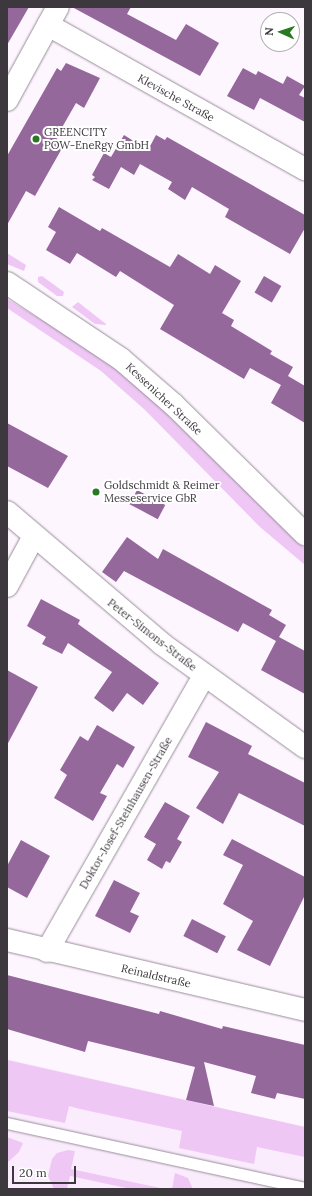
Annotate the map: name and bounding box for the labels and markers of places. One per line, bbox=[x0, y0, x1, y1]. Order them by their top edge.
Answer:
place label: GREENCITY POW-EneRgy GmbH bbox=[44, 126, 149, 152]
marker: GREENCITY POW-EneRgy GmbH bbox=[31, 134, 41, 144]
place label: Goldschmidt & Reimer Messeservice GbR bbox=[104, 479, 219, 505]
marker: Goldschmidt & Reimer Messeservice GbR bbox=[91, 487, 101, 497]

